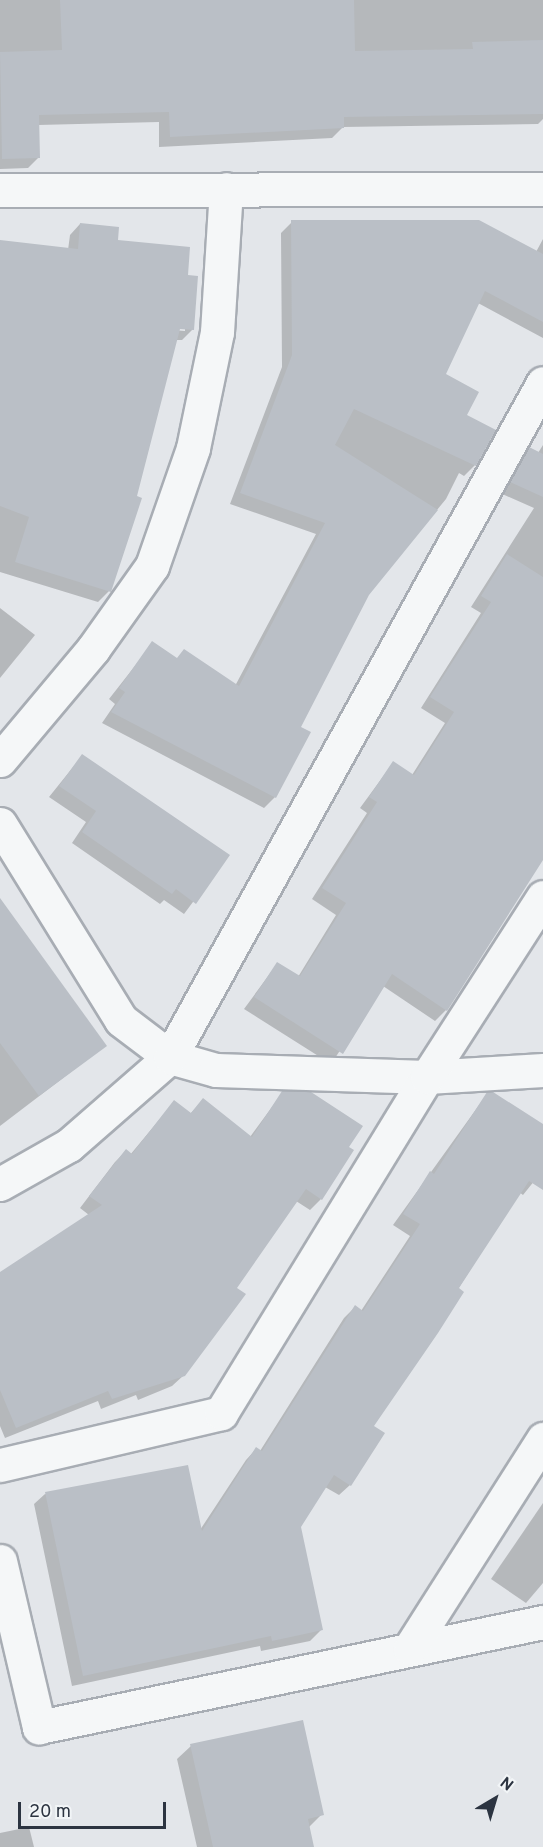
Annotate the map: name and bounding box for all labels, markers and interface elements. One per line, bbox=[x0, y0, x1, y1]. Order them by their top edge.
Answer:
north arrow bbox=[465, 1769, 525, 1829]
text: N bbox=[495, 1773, 517, 1796]
scale bar bbox=[21, 1790, 170, 1828]
text: 20 m bbox=[29, 1801, 71, 1824]

